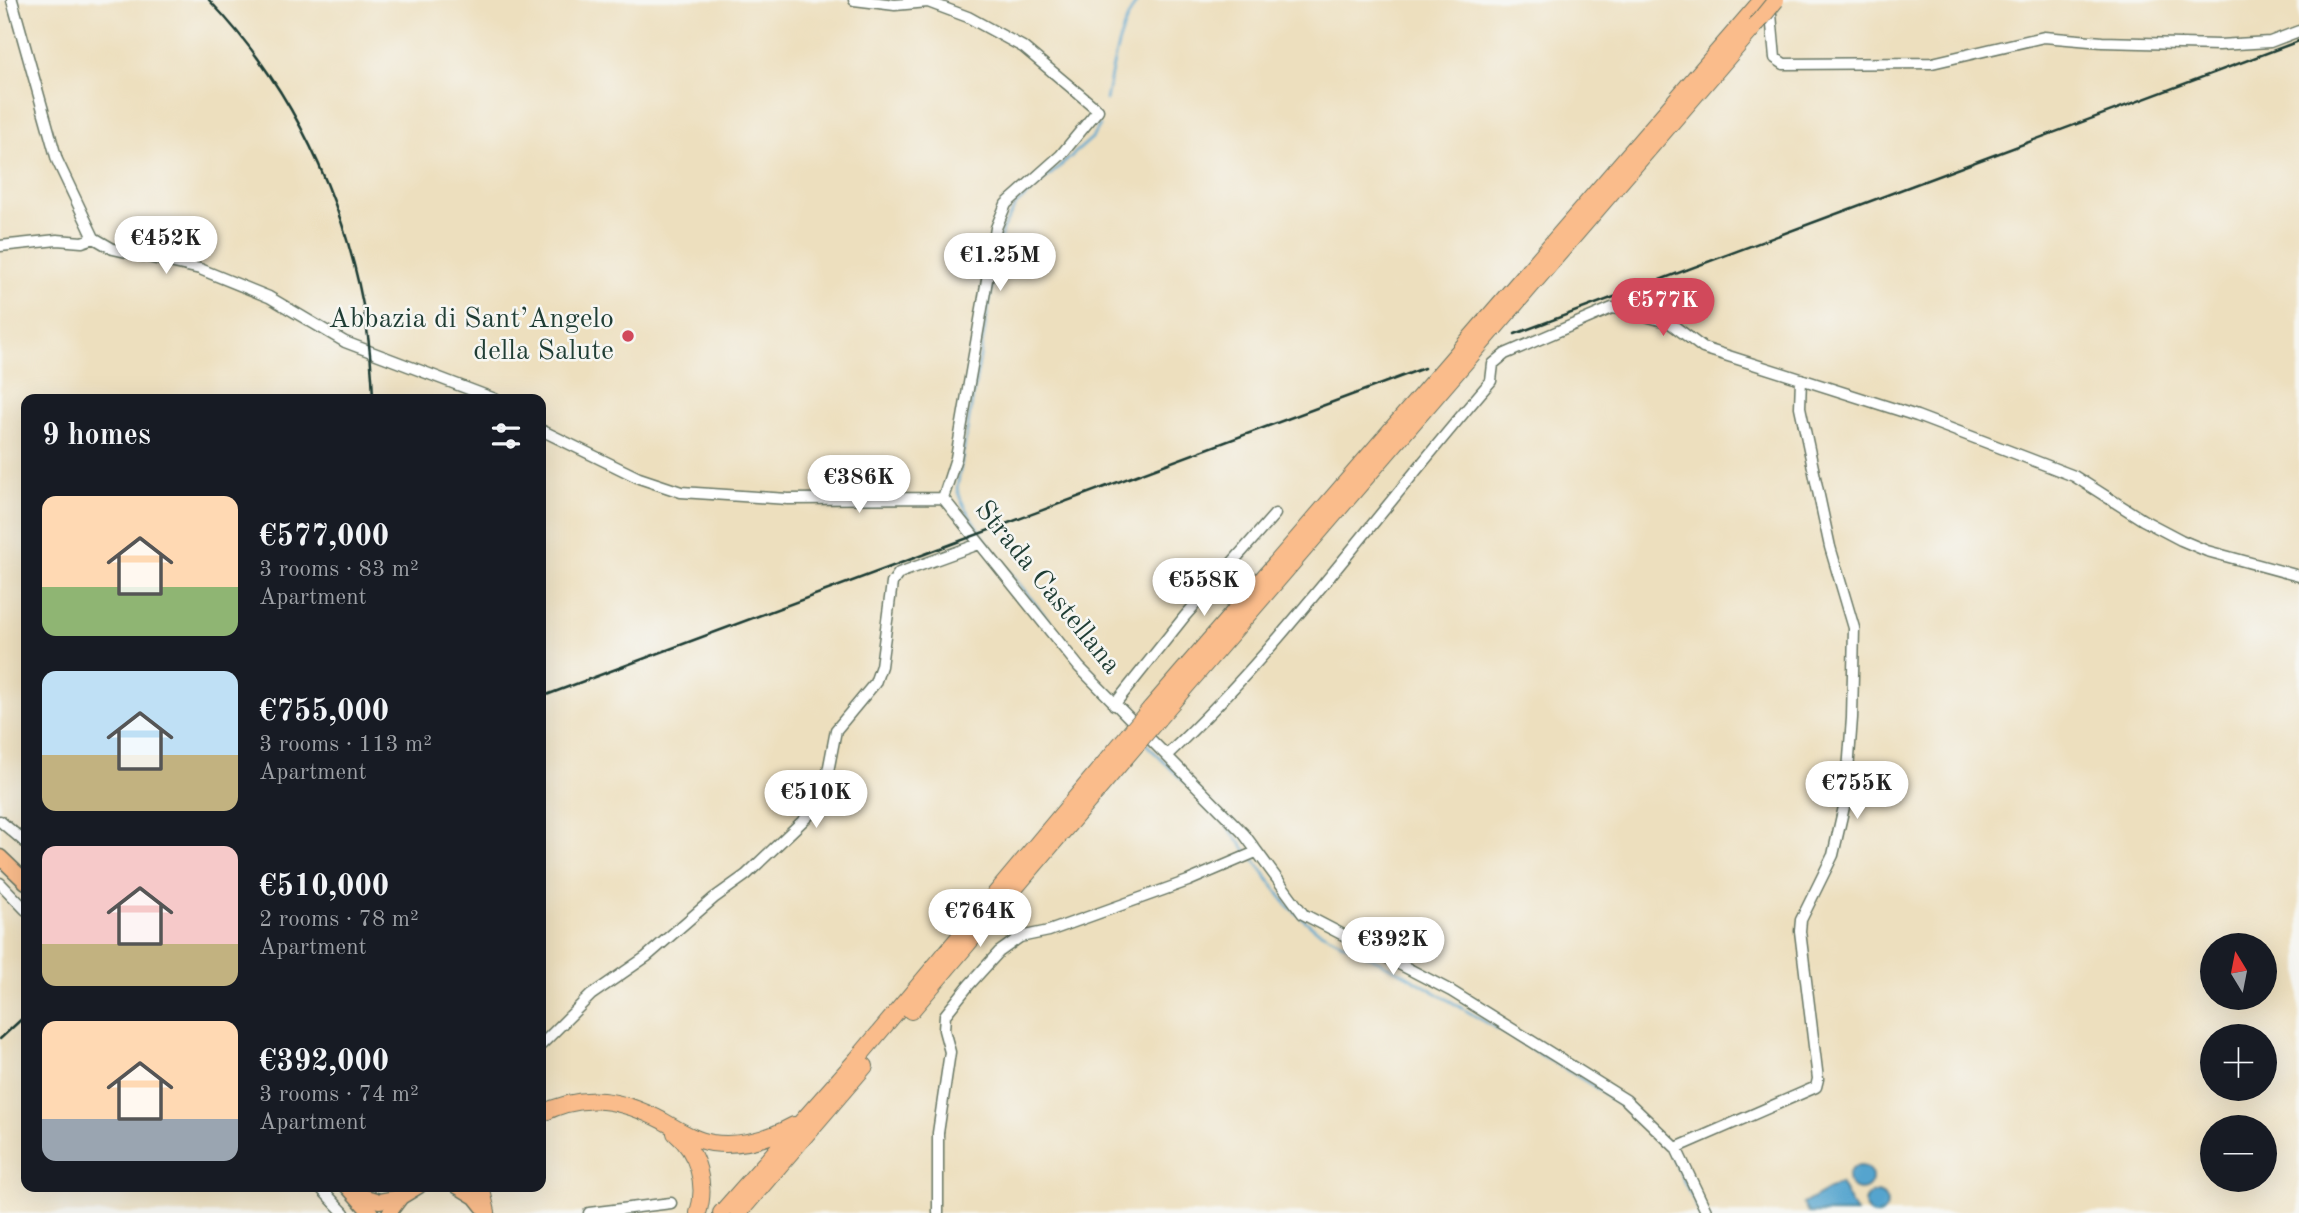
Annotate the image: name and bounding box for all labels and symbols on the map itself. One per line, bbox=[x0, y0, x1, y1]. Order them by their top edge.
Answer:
pin: €452K bbox=[117, 216, 215, 276]
pin: €1.25M bbox=[943, 233, 1057, 293]
pin: €577K bbox=[1614, 278, 1712, 338]
place label: Abbazia di Sant’Angelo della Salute bbox=[329, 306, 614, 366]
marker: Abbazia di Sant’Angelo della Salute bbox=[620, 328, 636, 344]
pin: €386K bbox=[810, 456, 908, 515]
street label: Strada Castellana bbox=[969, 496, 1125, 680]
pin: €558K bbox=[1155, 558, 1253, 618]
pin: €755K bbox=[1808, 762, 1906, 821]
pin: €510K bbox=[767, 770, 865, 830]
pin: €764K bbox=[931, 890, 1029, 949]
pin: €392K bbox=[1344, 918, 1442, 977]
north arrow bbox=[2200, 933, 2277, 1010]

